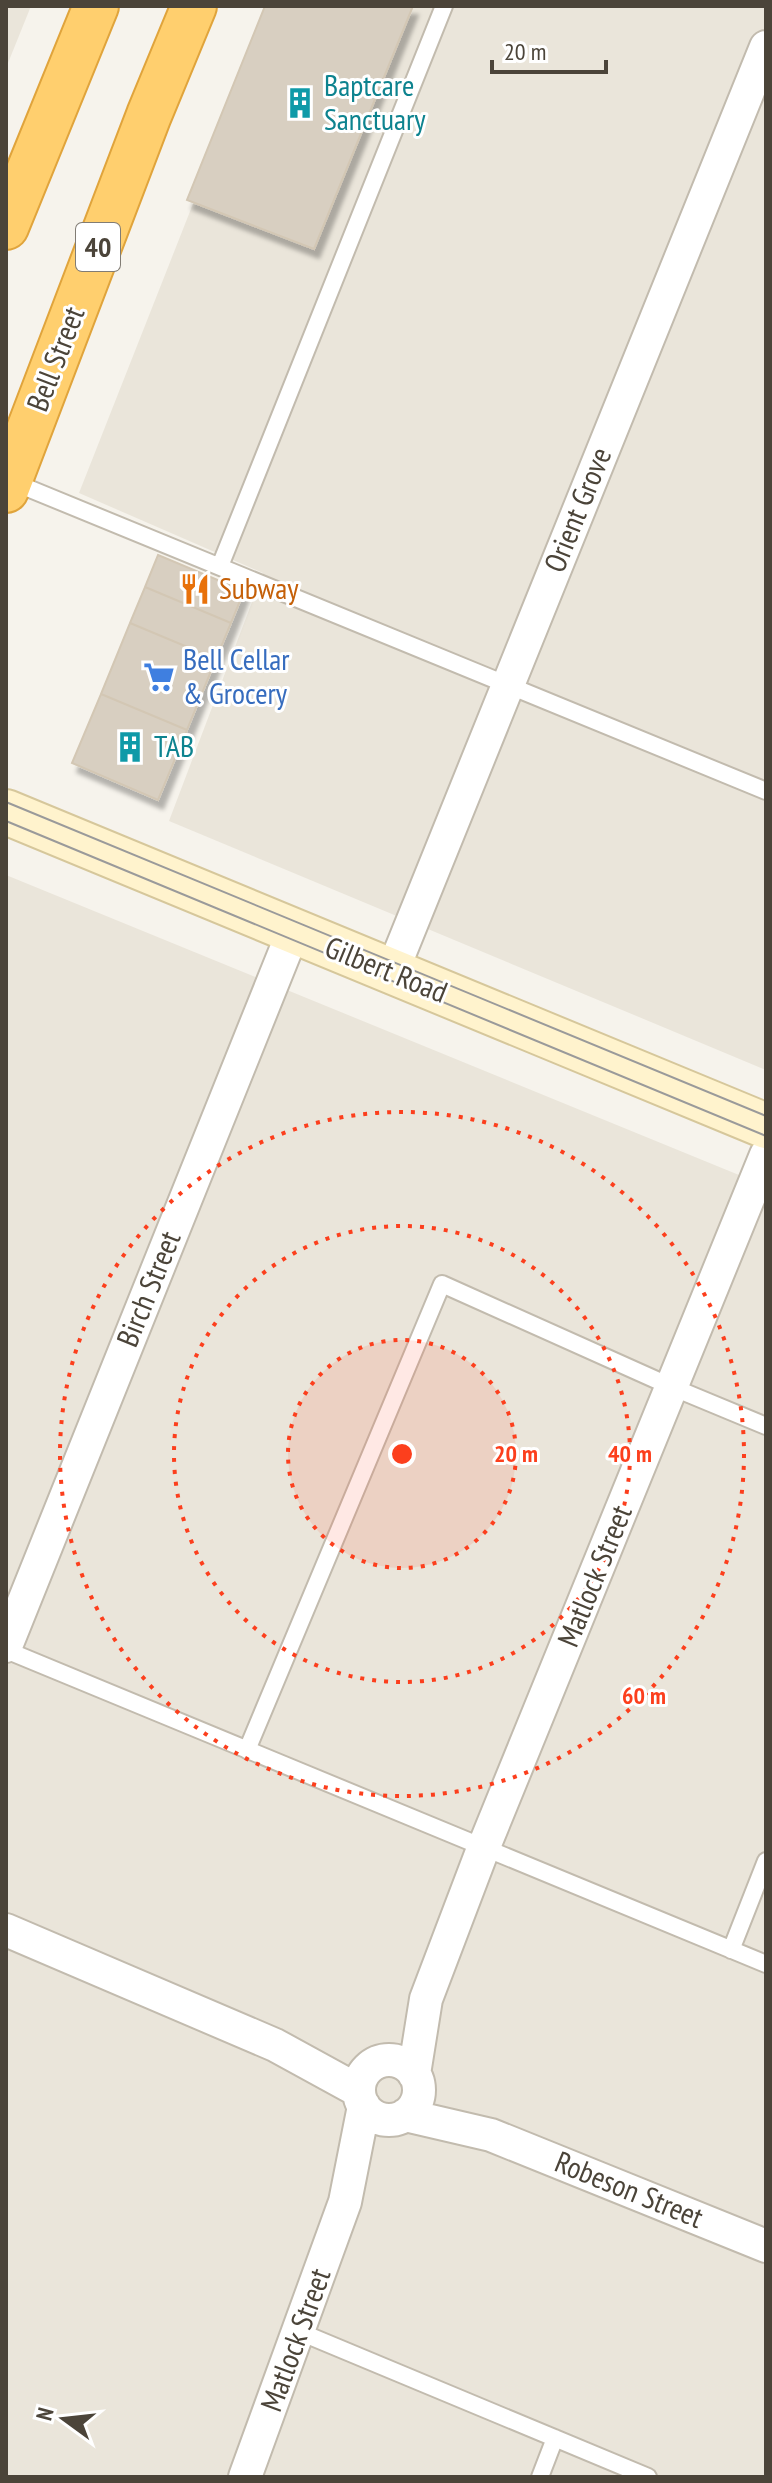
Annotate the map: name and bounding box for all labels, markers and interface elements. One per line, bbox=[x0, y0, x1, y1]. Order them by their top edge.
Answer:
scale bar bbox=[492, 24, 606, 74]
text: 20 m bbox=[504, 36, 546, 67]
place label: Baptcare Sanctuary bbox=[324, 65, 426, 138]
building icon: Baptcare Sanctuary bbox=[283, 86, 317, 120]
road number: 40 bbox=[76, 223, 120, 271]
street label: Bell Street bbox=[17, 300, 93, 416]
street label: Orient Grove bbox=[534, 441, 619, 577]
place label: Subway bbox=[219, 568, 299, 607]
restaurant icon: Subway bbox=[178, 572, 212, 606]
place label: Bell Cellar & Grocery bbox=[183, 639, 290, 712]
supermarket icon: Bell Cellar & Grocery bbox=[142, 660, 176, 694]
place label: TAB bbox=[154, 726, 194, 765]
building icon: TAB bbox=[113, 730, 147, 764]
street label: Gilbert Road bbox=[320, 926, 453, 1011]
street label: Birch Street bbox=[107, 1224, 189, 1352]
text: 20 m bbox=[494, 1438, 538, 1469]
text: 40 m bbox=[608, 1438, 652, 1469]
centre of rings bbox=[388, 1440, 416, 1468]
street label: Matlock Street bbox=[548, 1498, 640, 1652]
text: 60 m bbox=[622, 1680, 666, 1711]
street label: Robeson Street bbox=[550, 2141, 710, 2236]
street label: Matlock Street bbox=[251, 2262, 339, 2416]
north arrow bbox=[24, 2379, 104, 2459]
text: N bbox=[30, 2404, 60, 2423]

